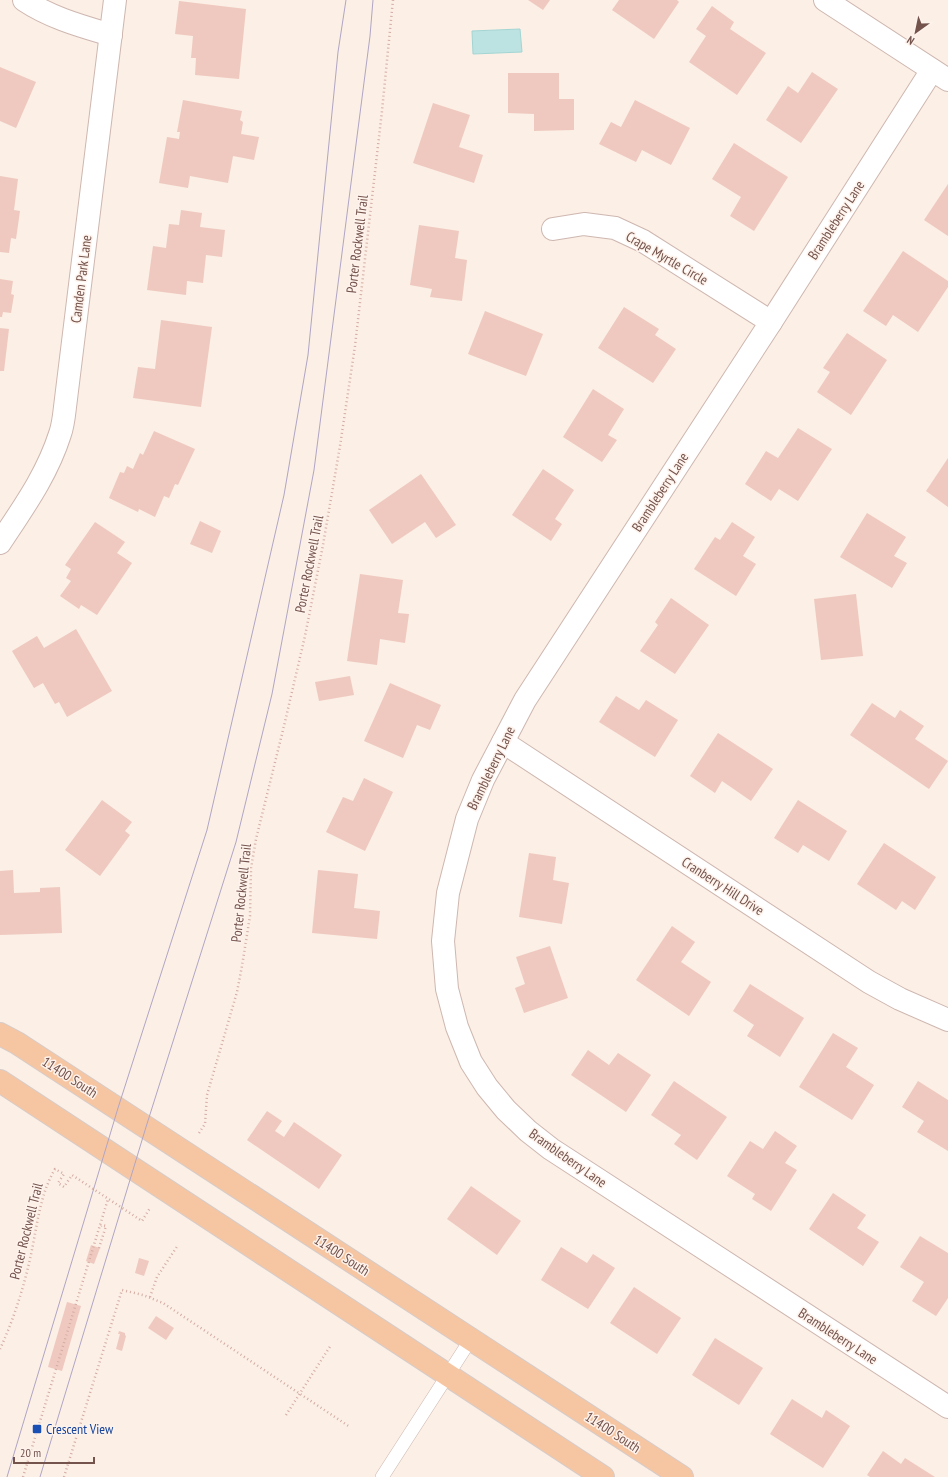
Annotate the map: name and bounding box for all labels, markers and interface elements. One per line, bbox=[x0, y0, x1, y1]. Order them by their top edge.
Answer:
north arrow bbox=[896, 12, 936, 52]
text: N bbox=[904, 33, 917, 48]
street label: Brambleberry Lane bbox=[804, 177, 868, 263]
street label: Porter Rockwell Trail bbox=[342, 193, 372, 294]
street label: Crape Myrtle Circle bbox=[623, 227, 712, 289]
street label: Camden Park Lane bbox=[67, 234, 95, 324]
street label: Brambleberry Lane bbox=[628, 449, 692, 535]
street label: Porter Rockwell Trail bbox=[291, 513, 327, 614]
street label: Brambleberry Lane bbox=[463, 723, 519, 813]
street label: Porter Rockwell Trail bbox=[227, 842, 255, 943]
street label: Cranberry Hill Drive bbox=[678, 853, 768, 919]
street label: 11400 South bbox=[39, 1052, 101, 1102]
street label: Brambleberry Lane bbox=[526, 1125, 611, 1192]
street label: Porter Rockwell Trail bbox=[5, 1180, 47, 1281]
street label: 11400 South bbox=[311, 1230, 373, 1280]
street label: Brambleberry Lane bbox=[795, 1304, 881, 1368]
street label: 11400 South bbox=[582, 1407, 644, 1457]
place label: Crescent View bbox=[46, 1420, 114, 1438]
marker: Crescent View bbox=[31, 1423, 43, 1435]
scale bar bbox=[14, 1439, 94, 1465]
text: 20 m bbox=[20, 1445, 41, 1460]

